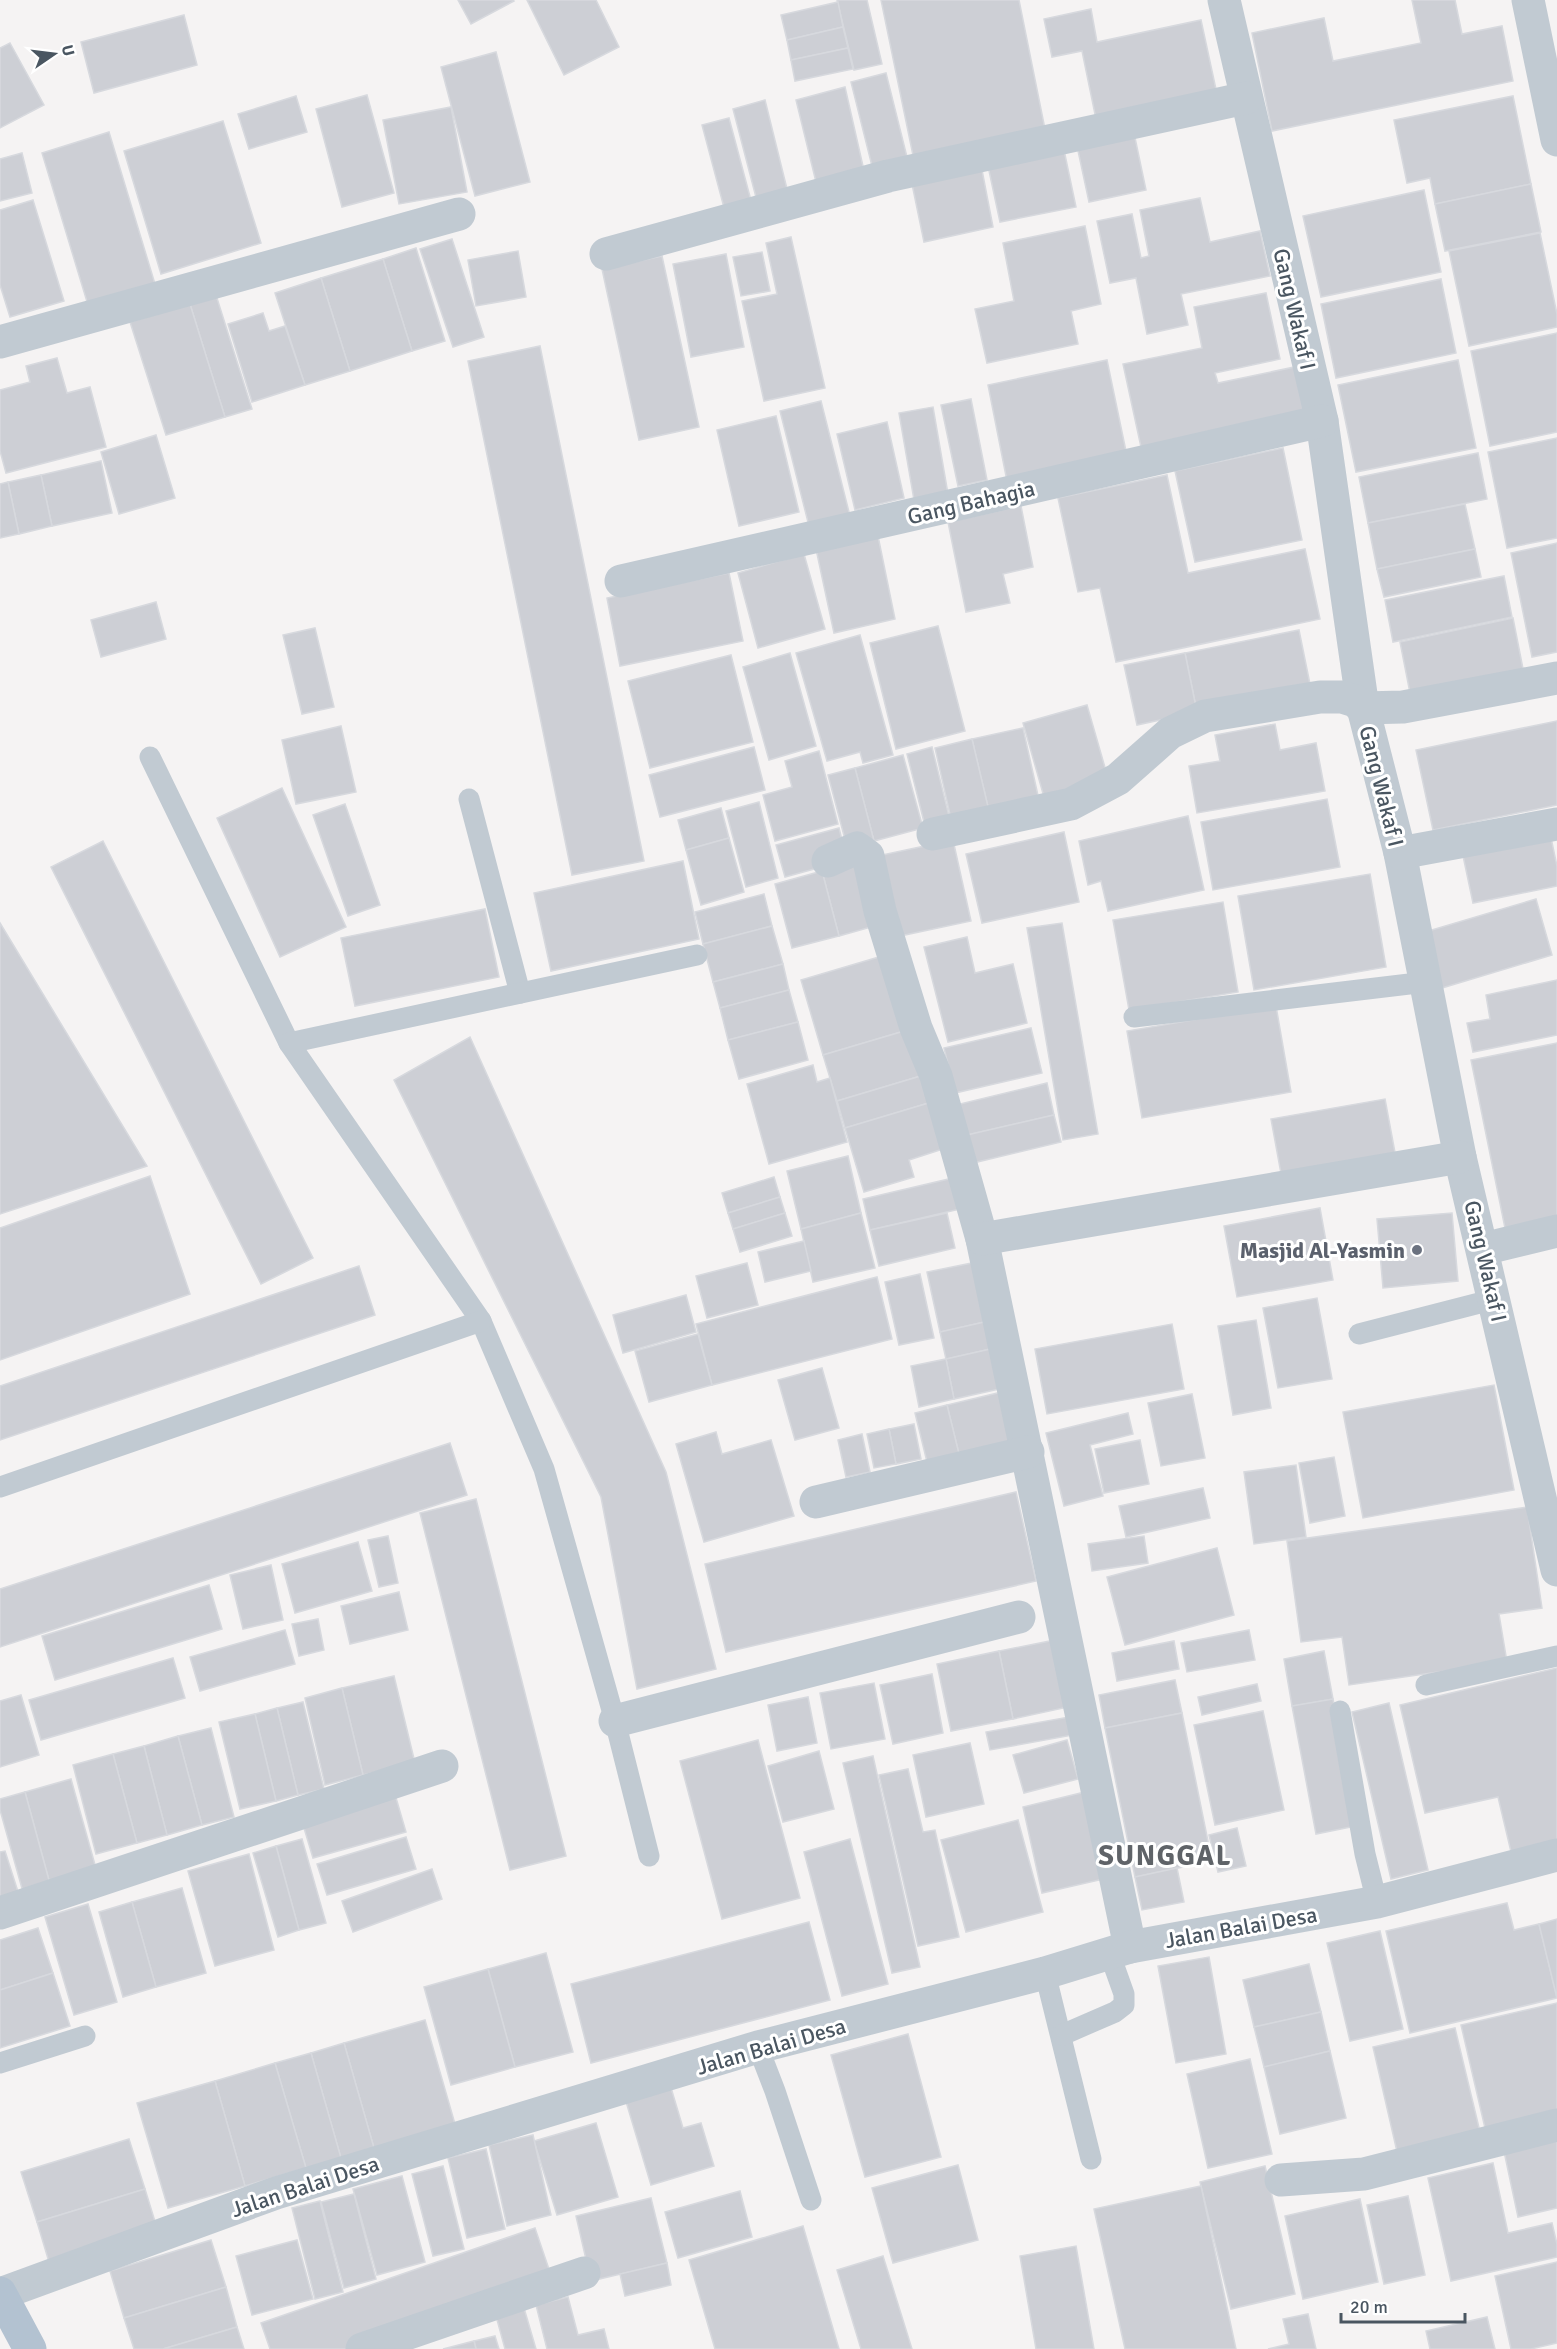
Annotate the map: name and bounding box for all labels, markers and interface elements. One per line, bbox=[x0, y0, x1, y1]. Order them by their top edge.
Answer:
north arrow bbox=[24, 24, 84, 84]
text: U bbox=[57, 43, 79, 58]
street label: Gang Wakaf I bbox=[1267, 246, 1322, 372]
street label: Gang Bahagia bbox=[905, 475, 1037, 530]
street label: Gang Wakaf I bbox=[1353, 723, 1410, 849]
street label: Gang Wakaf I bbox=[1458, 1198, 1513, 1324]
place label: Masjid Al-Yasmin bbox=[1240, 1237, 1405, 1264]
marker: Masjid Al-Yasmin bbox=[1410, 1243, 1424, 1257]
district label: SUNGGAL bbox=[1098, 1839, 1232, 1873]
street label: Jalan Balai Desa bbox=[1163, 1901, 1319, 1954]
street label: Jalan Balai Desa bbox=[693, 2012, 849, 2081]
street label: Jalan Balai Desa bbox=[228, 2150, 383, 2223]
scale bar bbox=[1341, 2286, 1466, 2324]
text: 20 m bbox=[1350, 2296, 1388, 2318]

